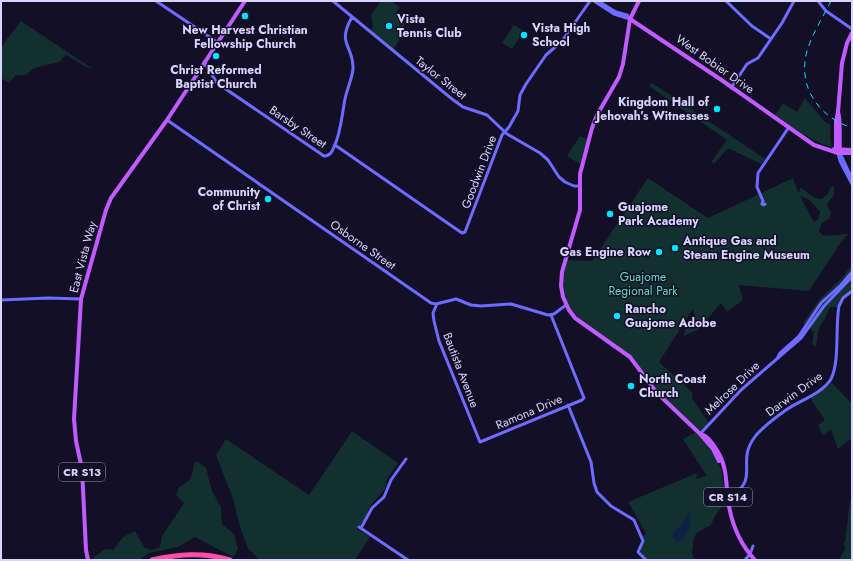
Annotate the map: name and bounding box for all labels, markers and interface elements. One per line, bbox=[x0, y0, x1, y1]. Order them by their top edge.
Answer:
place label: Vista Tennis Club bbox=[396, 10, 462, 42]
marker: New Harvest Christian Fellowship Church bbox=[240, 11, 250, 21]
place label: Vista High School bbox=[531, 19, 591, 51]
place label: New Harvest Christian Fellowship Church bbox=[182, 21, 308, 53]
marker: Vista Tennis Club bbox=[384, 21, 394, 31]
marker: Vista High School bbox=[519, 30, 529, 40]
street label: West Bobier Drive bbox=[672, 30, 758, 98]
marker: Christ Reformed Baptist Church bbox=[211, 51, 221, 61]
street label: Taylor Street bbox=[411, 52, 471, 104]
place label: Christ Reformed Baptist Church bbox=[170, 61, 262, 93]
place label: Kingdom Hall of Jehovah’s Witnesses bbox=[594, 93, 710, 125]
street label: Barsby Street bbox=[266, 101, 330, 153]
marker: Kingdom Hall of Jehovah’s Witnesses bbox=[712, 104, 722, 114]
street label: Goodwin Drive bbox=[457, 133, 501, 211]
place label: Community of Christ bbox=[198, 183, 261, 215]
marker: Community of Christ bbox=[263, 194, 273, 204]
place label: Guajome Park Academy bbox=[618, 198, 699, 230]
marker: Guajome Park Academy bbox=[605, 209, 615, 219]
street label: Osborne Street bbox=[326, 216, 400, 274]
street label: East Vista Way bbox=[65, 218, 101, 295]
place label: Antique Gas and Steam Engine Museum bbox=[682, 232, 810, 264]
place label: Gas Engine Row bbox=[560, 243, 652, 261]
marker: Antique Gas and Steam Engine Museum bbox=[670, 243, 680, 253]
marker: Gas Engine Row bbox=[654, 247, 664, 257]
park label: Guajome Regional Park bbox=[608, 268, 678, 300]
place label: Rancho Guajome Adobe bbox=[625, 300, 717, 332]
marker: Rancho Guajome Adobe bbox=[612, 311, 622, 321]
street label: Bautista Avenue bbox=[438, 330, 484, 410]
street label: Melrose Drive bbox=[700, 357, 764, 419]
street label: Darwin Drive bbox=[762, 367, 826, 421]
place label: North Coast Church bbox=[639, 370, 706, 402]
marker: North Coast Church bbox=[626, 381, 636, 391]
street label: Ramona Drive bbox=[493, 390, 565, 434]
road number: CR S13 bbox=[59, 463, 105, 481]
road number: CR S14 bbox=[704, 488, 752, 506]

